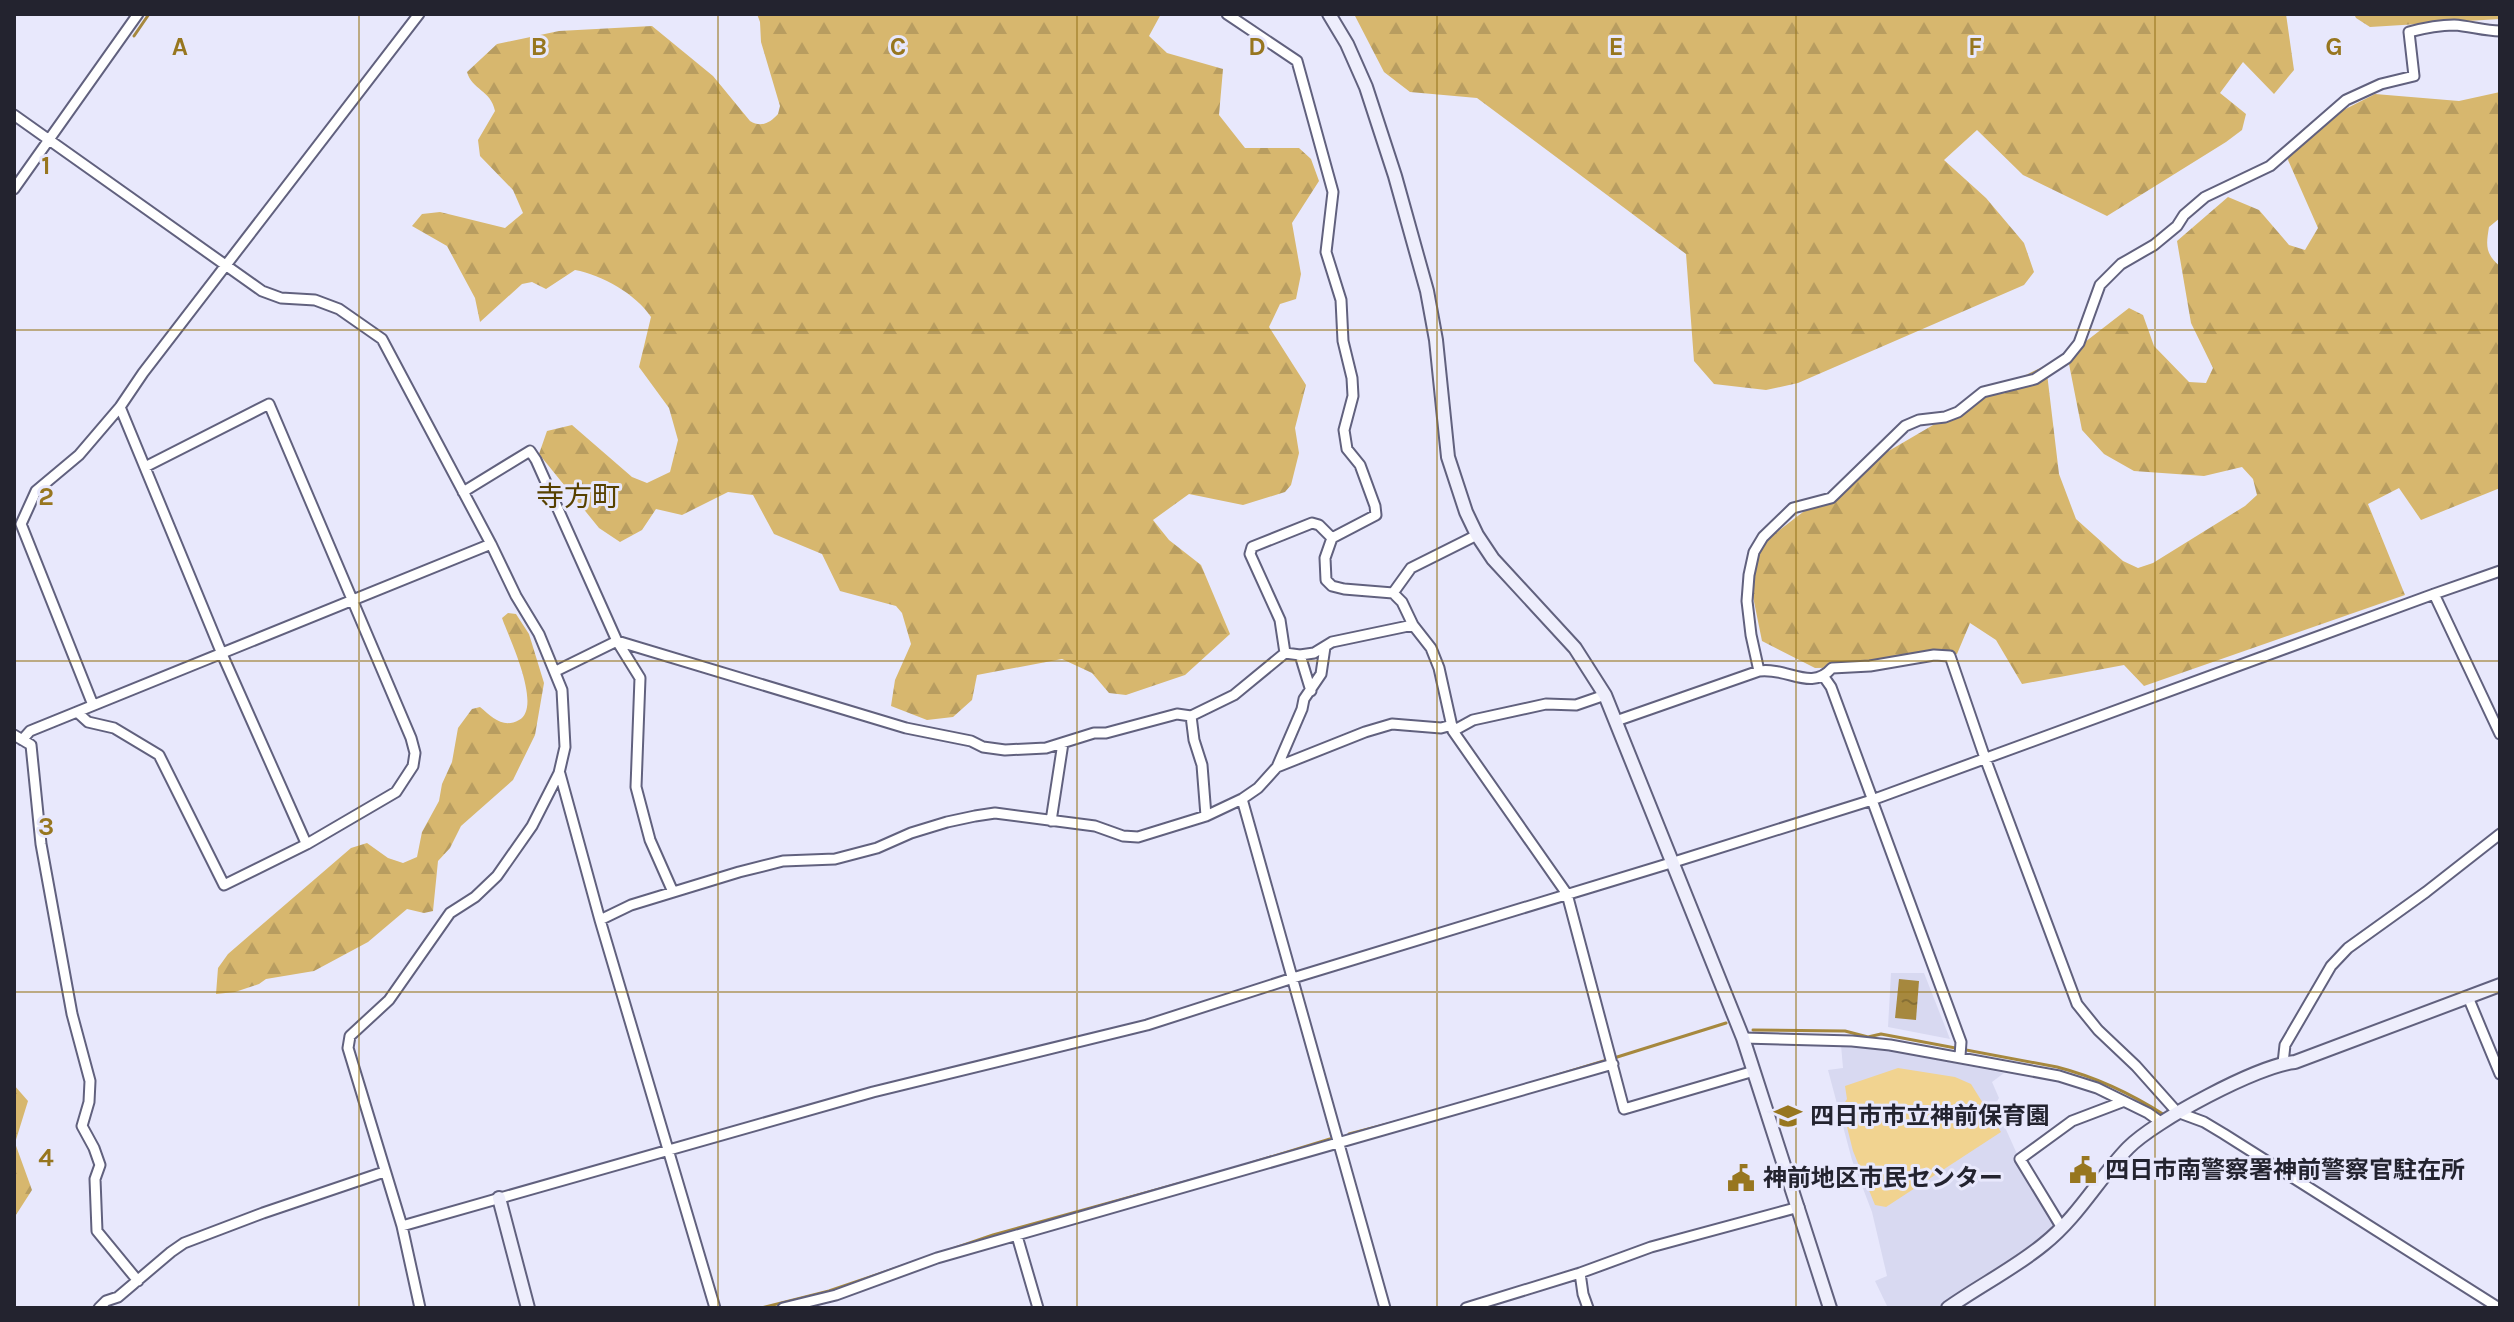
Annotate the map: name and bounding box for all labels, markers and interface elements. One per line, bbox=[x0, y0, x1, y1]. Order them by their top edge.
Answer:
text: A bbox=[172, 31, 188, 62]
text: B bbox=[531, 31, 547, 62]
text: C bbox=[890, 31, 906, 62]
text: D bbox=[1248, 31, 1266, 62]
text: E bbox=[1608, 31, 1624, 62]
text: F bbox=[1968, 31, 1982, 62]
text: G bbox=[2325, 31, 2343, 62]
text: 1 bbox=[41, 150, 51, 181]
district label: 寺方町 bbox=[536, 480, 620, 513]
text: 2 bbox=[38, 481, 54, 512]
text: 3 bbox=[38, 811, 54, 842]
school or university icon: 四日市市立神前保育園 bbox=[1773, 1101, 1803, 1131]
place label: 四日市市立神前保育園 bbox=[1810, 1102, 2050, 1130]
text: 4 bbox=[38, 1142, 54, 1173]
public building icon: 四日市南警察署神前警察官駐在所 bbox=[2068, 1155, 2098, 1185]
place label: 四日市南警察署神前警察官駐在所 bbox=[2105, 1156, 2465, 1184]
public building icon: 神前地区市民センター bbox=[1726, 1163, 1756, 1193]
place label: 神前地区市民センター bbox=[1763, 1164, 2003, 1192]

